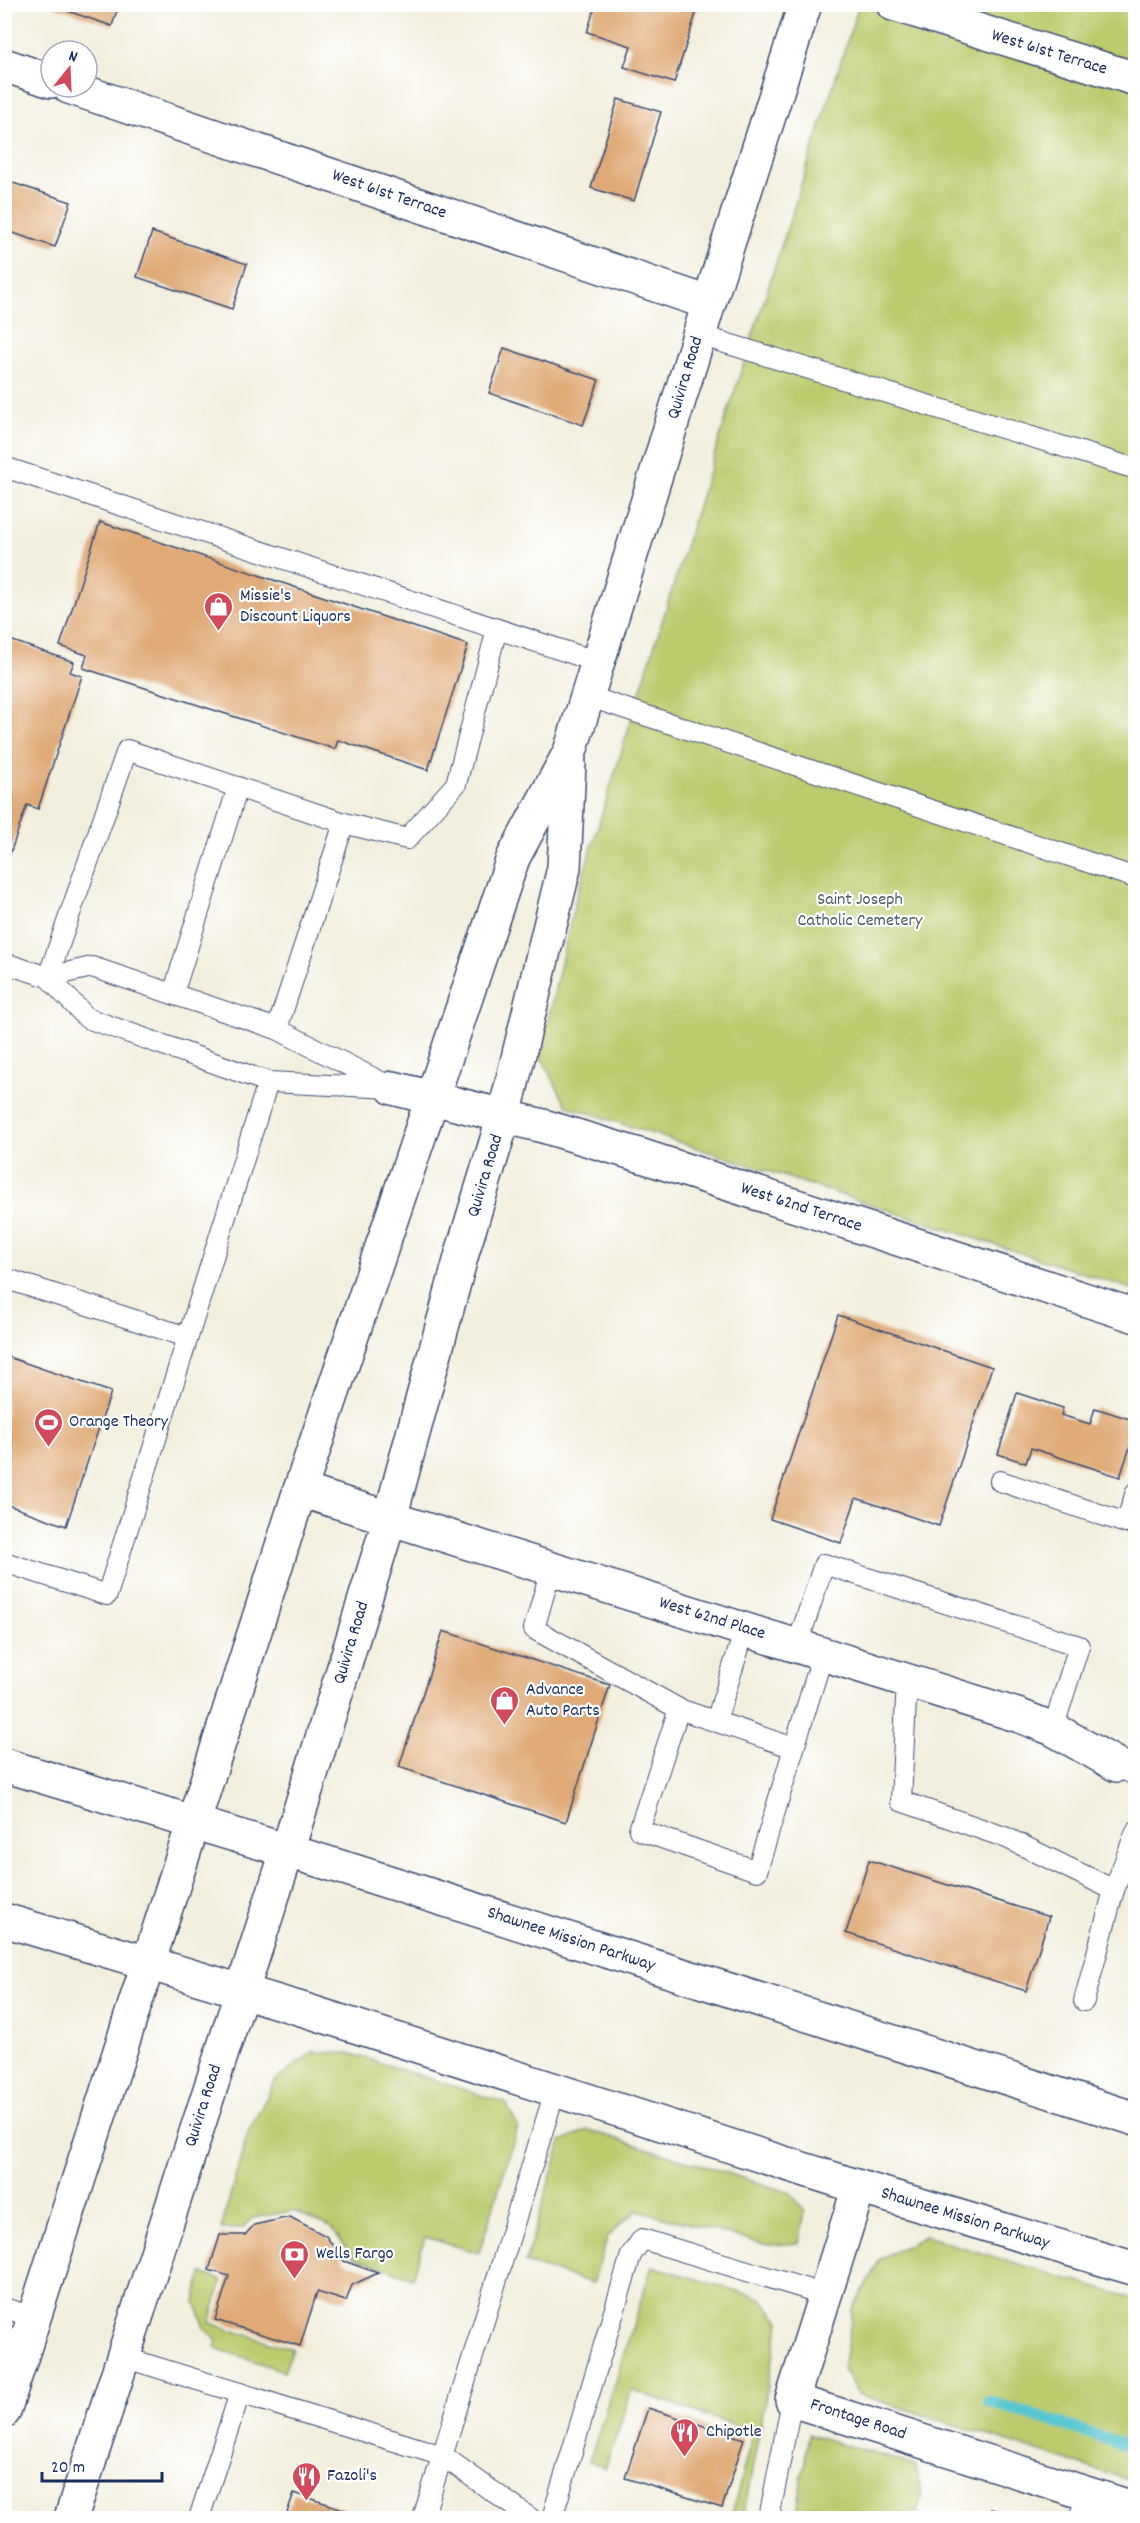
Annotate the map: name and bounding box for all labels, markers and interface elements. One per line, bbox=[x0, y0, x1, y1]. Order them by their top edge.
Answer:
street label: West 61st Terrace bbox=[988, 24, 1110, 82]
north arrow bbox=[39, 39, 99, 99]
text: N bbox=[66, 45, 80, 69]
street label: West 61st Terrace bbox=[328, 164, 450, 226]
street label: Quivira Road bbox=[662, 334, 710, 422]
place label: Missie's Discount Liquors bbox=[240, 584, 351, 630]
shop icon: Missie's Discount Liquors bbox=[203, 590, 235, 632]
park label: Saint Joseph Catholic Cemetery bbox=[798, 888, 923, 934]
street label: Quivira Road bbox=[462, 1132, 510, 1220]
street label: West 62nd Terrace bbox=[737, 1177, 865, 1239]
sports icon: Orange Theory bbox=[32, 1406, 64, 1448]
place label: Orange Theory bbox=[69, 1410, 169, 1435]
street label: West 62nd Place bbox=[656, 1591, 768, 1647]
street label: Quivira Road bbox=[328, 1599, 376, 1687]
place label: Advance Auto Parts bbox=[526, 1678, 600, 1724]
shop icon: Advance Auto Parts bbox=[489, 1684, 521, 1726]
street label: Shawnee Mission Parkway bbox=[484, 1901, 659, 1979]
street label: Quivira Road bbox=[179, 2062, 229, 2150]
street label: Shawnee Mission Parkway bbox=[878, 2181, 1053, 2257]
bank icon: Wells Fargo bbox=[279, 2238, 311, 2280]
place label: Wells Fargo bbox=[316, 2242, 394, 2267]
street label: Frontage Road bbox=[807, 2393, 909, 2447]
restaurant icon: Chipotle bbox=[669, 2416, 701, 2458]
place label: Chipotle bbox=[706, 2420, 762, 2445]
scale bar bbox=[42, 2445, 162, 2483]
text: 20 m bbox=[51, 2456, 85, 2481]
restaurant icon: Fazoli's bbox=[290, 2460, 322, 2502]
place label: Fazoli's bbox=[327, 2464, 377, 2489]

